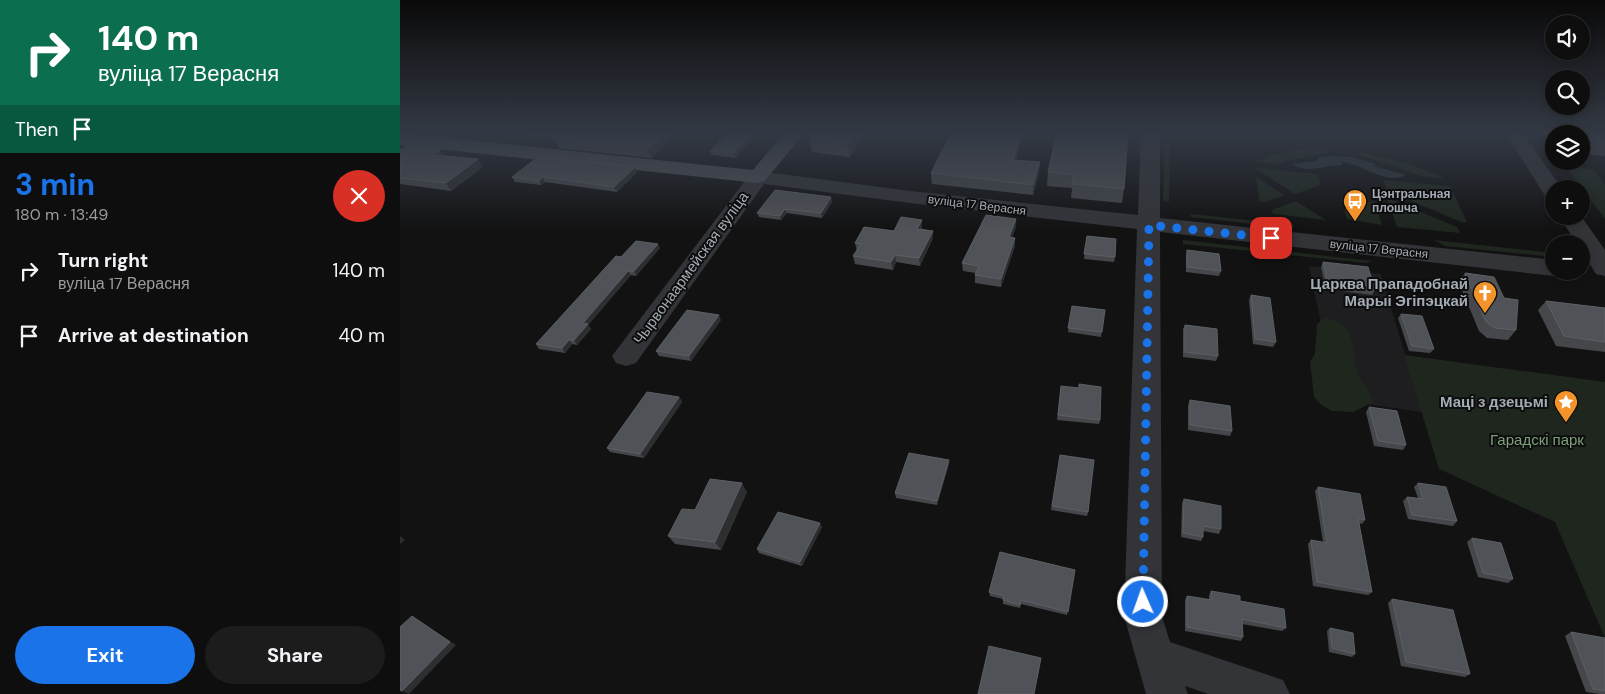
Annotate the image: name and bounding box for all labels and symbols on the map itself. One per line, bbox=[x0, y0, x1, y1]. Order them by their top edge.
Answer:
place label: Цэнтральная плошча bbox=[1372, 186, 1450, 216]
street label: Чырвонаармейская вуліца bbox=[629, 187, 754, 348]
bus stop icon: Цэнтральная плошча bbox=[1342, 188, 1368, 222]
street label: вуліца 17 Верасня bbox=[927, 191, 1027, 219]
pin bbox=[1250, 217, 1292, 259]
street label: вуліца 17 Верасня bbox=[1329, 236, 1429, 262]
place label: Царква Прападобнай Марыі Эгіпэцкай bbox=[1310, 274, 1468, 311]
church icon: Царква Прападобнай Марыі Эгіпэцкай bbox=[1472, 280, 1498, 314]
place icon: Маці з дзецьмі bbox=[1553, 389, 1579, 423]
place label: Маці з дзецьмі bbox=[1440, 392, 1548, 412]
park label: Гарадскі парк bbox=[1490, 430, 1584, 450]
position arrow bbox=[1116, 575, 1168, 627]

